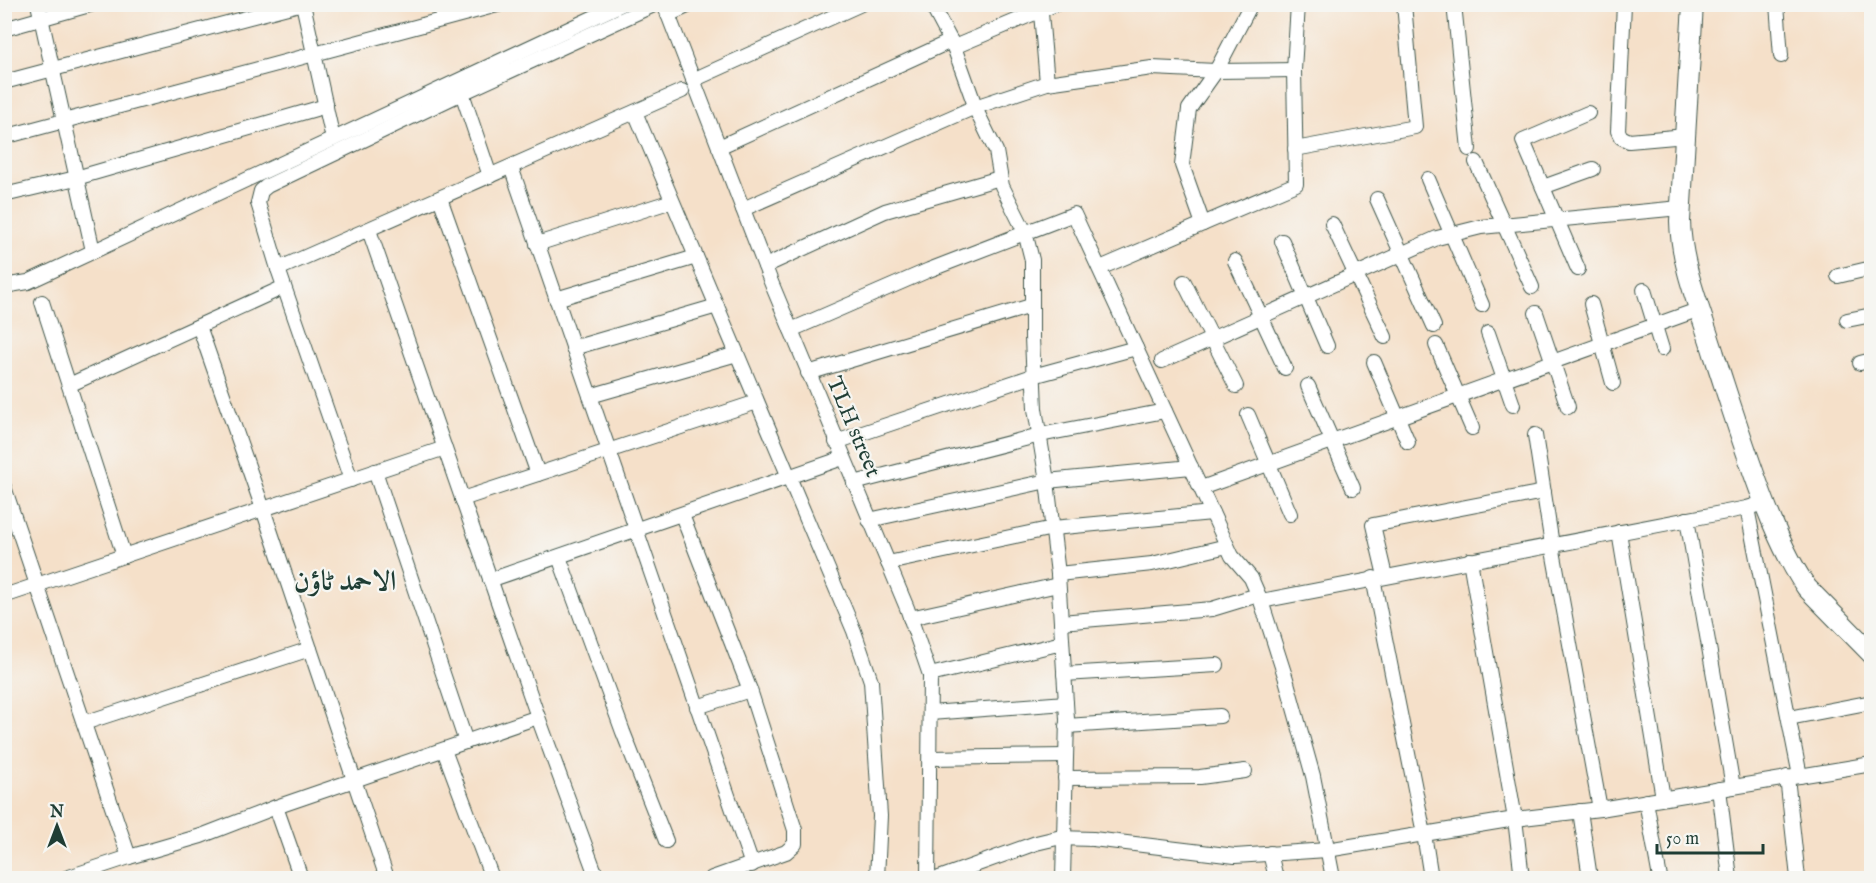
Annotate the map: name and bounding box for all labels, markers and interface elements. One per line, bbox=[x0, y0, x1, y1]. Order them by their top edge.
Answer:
street label: TLH street bbox=[819, 373, 887, 482]
district label: الاحمد ٹاؤن bbox=[294, 565, 396, 600]
north arrow bbox=[27, 796, 87, 856]
text: N bbox=[49, 803, 64, 823]
scale bar bbox=[1657, 817, 1764, 855]
text: 50 m bbox=[1666, 828, 1699, 851]

